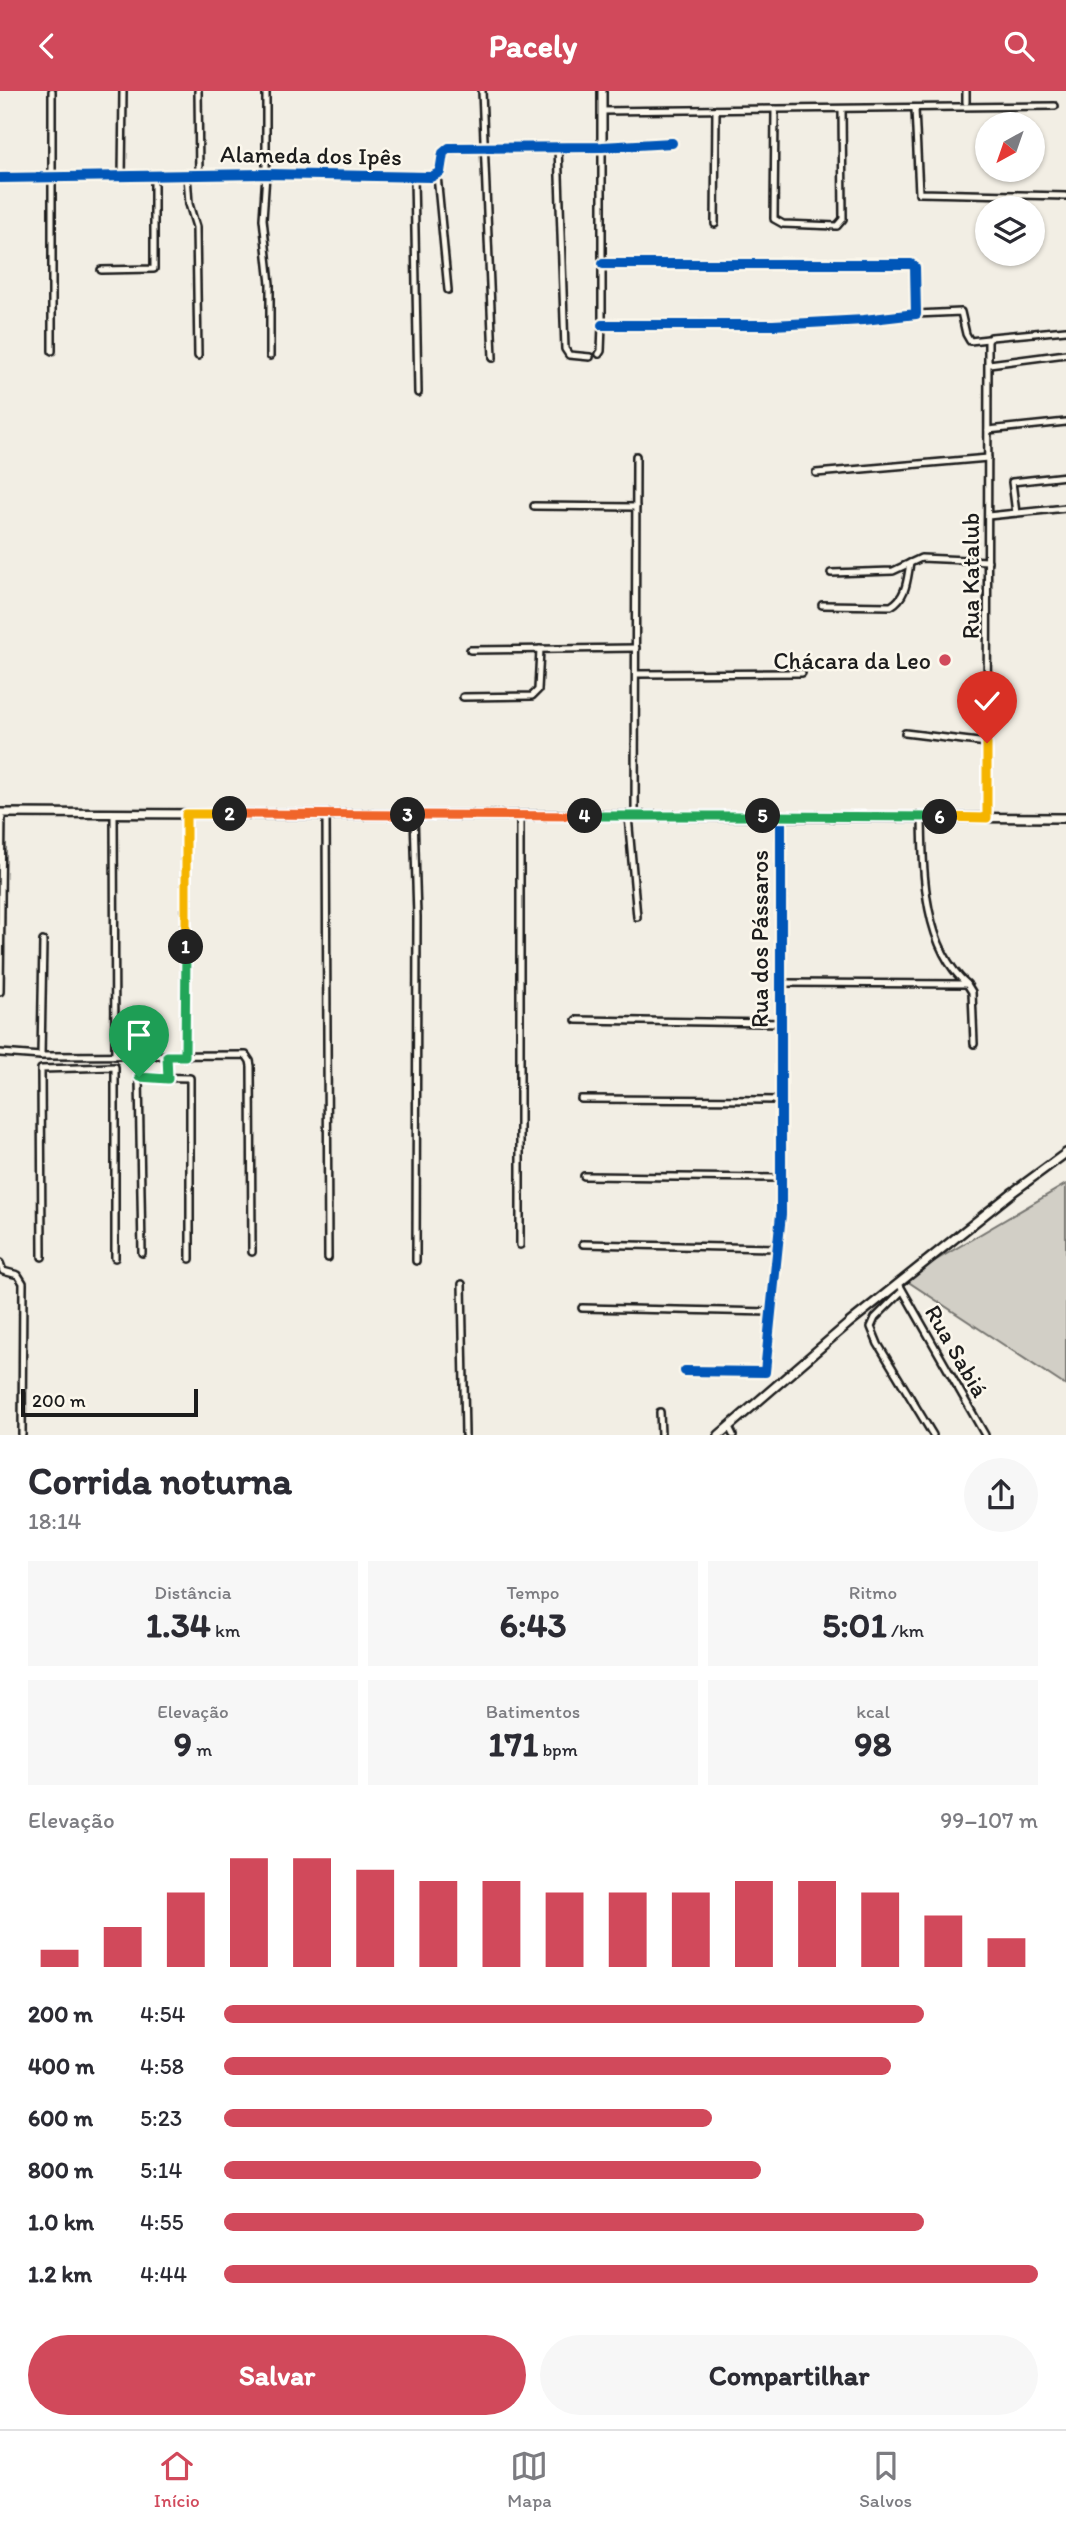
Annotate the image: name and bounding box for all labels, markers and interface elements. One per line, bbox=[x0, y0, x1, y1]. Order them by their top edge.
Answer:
icon: back bbox=[28, 27, 66, 65]
text: Pacely bbox=[489, 27, 577, 65]
icon: search bbox=[1000, 27, 1038, 65]
north arrow bbox=[975, 112, 1045, 182]
map controls bbox=[975, 112, 1045, 266]
street label: Alameda dos Ipês bbox=[220, 139, 402, 171]
button: layers bbox=[975, 196, 1045, 266]
street label: Rua Katalub bbox=[956, 513, 985, 639]
place label: Chácara da Leo bbox=[773, 646, 931, 675]
marker: Chácara da Leo bbox=[937, 652, 953, 668]
pin bbox=[957, 671, 1017, 743]
icon: check bbox=[968, 682, 1006, 720]
pin: 2 bbox=[212, 797, 247, 831]
pin: 3 bbox=[390, 797, 426, 833]
pin: 4 bbox=[568, 799, 602, 833]
pin: 5 bbox=[746, 799, 780, 833]
pin: 6 bbox=[922, 799, 958, 835]
text: 2 bbox=[225, 802, 235, 825]
text: 3 bbox=[402, 803, 413, 826]
text: 4 bbox=[579, 804, 590, 827]
text: 5 bbox=[758, 804, 767, 827]
text: 6 bbox=[934, 805, 945, 828]
street label: Rua dos Pássaros bbox=[745, 850, 774, 1028]
pin: 1 bbox=[168, 929, 204, 965]
text: 1 bbox=[181, 935, 190, 958]
pin bbox=[109, 1005, 169, 1077]
icon: arrive bbox=[120, 1016, 158, 1054]
street label: Rua Sabiá bbox=[919, 1300, 995, 1403]
scale bar bbox=[21, 1386, 198, 1418]
text: 200 m bbox=[32, 1389, 86, 1412]
text: Corrida noturna bbox=[28, 1458, 292, 1504]
button: share bbox=[964, 1458, 1038, 1532]
text: 18:14 bbox=[28, 1507, 81, 1535]
text: Distância bbox=[154, 1581, 232, 1604]
text: Tempo bbox=[507, 1581, 559, 1604]
text: Ritmo bbox=[849, 1581, 897, 1604]
text: 1.34 bbox=[146, 1604, 211, 1646]
text: 6:43 bbox=[499, 1604, 567, 1646]
text: 5:01 bbox=[822, 1604, 887, 1646]
text: km bbox=[211, 1619, 240, 1642]
text: /km bbox=[887, 1619, 924, 1642]
text: Elevação bbox=[157, 1700, 229, 1723]
text: Batimentos bbox=[486, 1700, 580, 1723]
text: kcal bbox=[856, 1700, 890, 1723]
text: 9 bbox=[174, 1723, 192, 1765]
text: 171 bbox=[488, 1723, 538, 1765]
text: 98 bbox=[854, 1723, 892, 1765]
text: m bbox=[192, 1738, 212, 1761]
text: bpm bbox=[538, 1738, 578, 1761]
text: Elevação bbox=[28, 1806, 115, 1834]
text: 99–107 m bbox=[940, 1806, 1038, 1834]
text: 200 m bbox=[28, 2000, 93, 2028]
text: 4:54 bbox=[140, 2000, 185, 2028]
text: 400 m bbox=[28, 2052, 95, 2080]
text: 4:58 bbox=[140, 2052, 184, 2080]
text: 600 m bbox=[28, 2104, 93, 2132]
text: 5:23 bbox=[140, 2104, 182, 2132]
text: 800 m bbox=[28, 2156, 93, 2184]
text: 5:14 bbox=[140, 2156, 182, 2184]
text: 1.0 km bbox=[28, 2208, 94, 2236]
text: 4:55 bbox=[140, 2208, 184, 2236]
text: 1.2 km bbox=[28, 2260, 92, 2288]
text: 4:44 bbox=[140, 2260, 187, 2288]
button: Salvar bbox=[28, 2335, 526, 2415]
button: Compartilhar bbox=[540, 2335, 1038, 2415]
tab: Início bbox=[154, 2447, 200, 2512]
tab: Mapa bbox=[507, 2447, 552, 2512]
tab: Salvos bbox=[859, 2447, 912, 2512]

